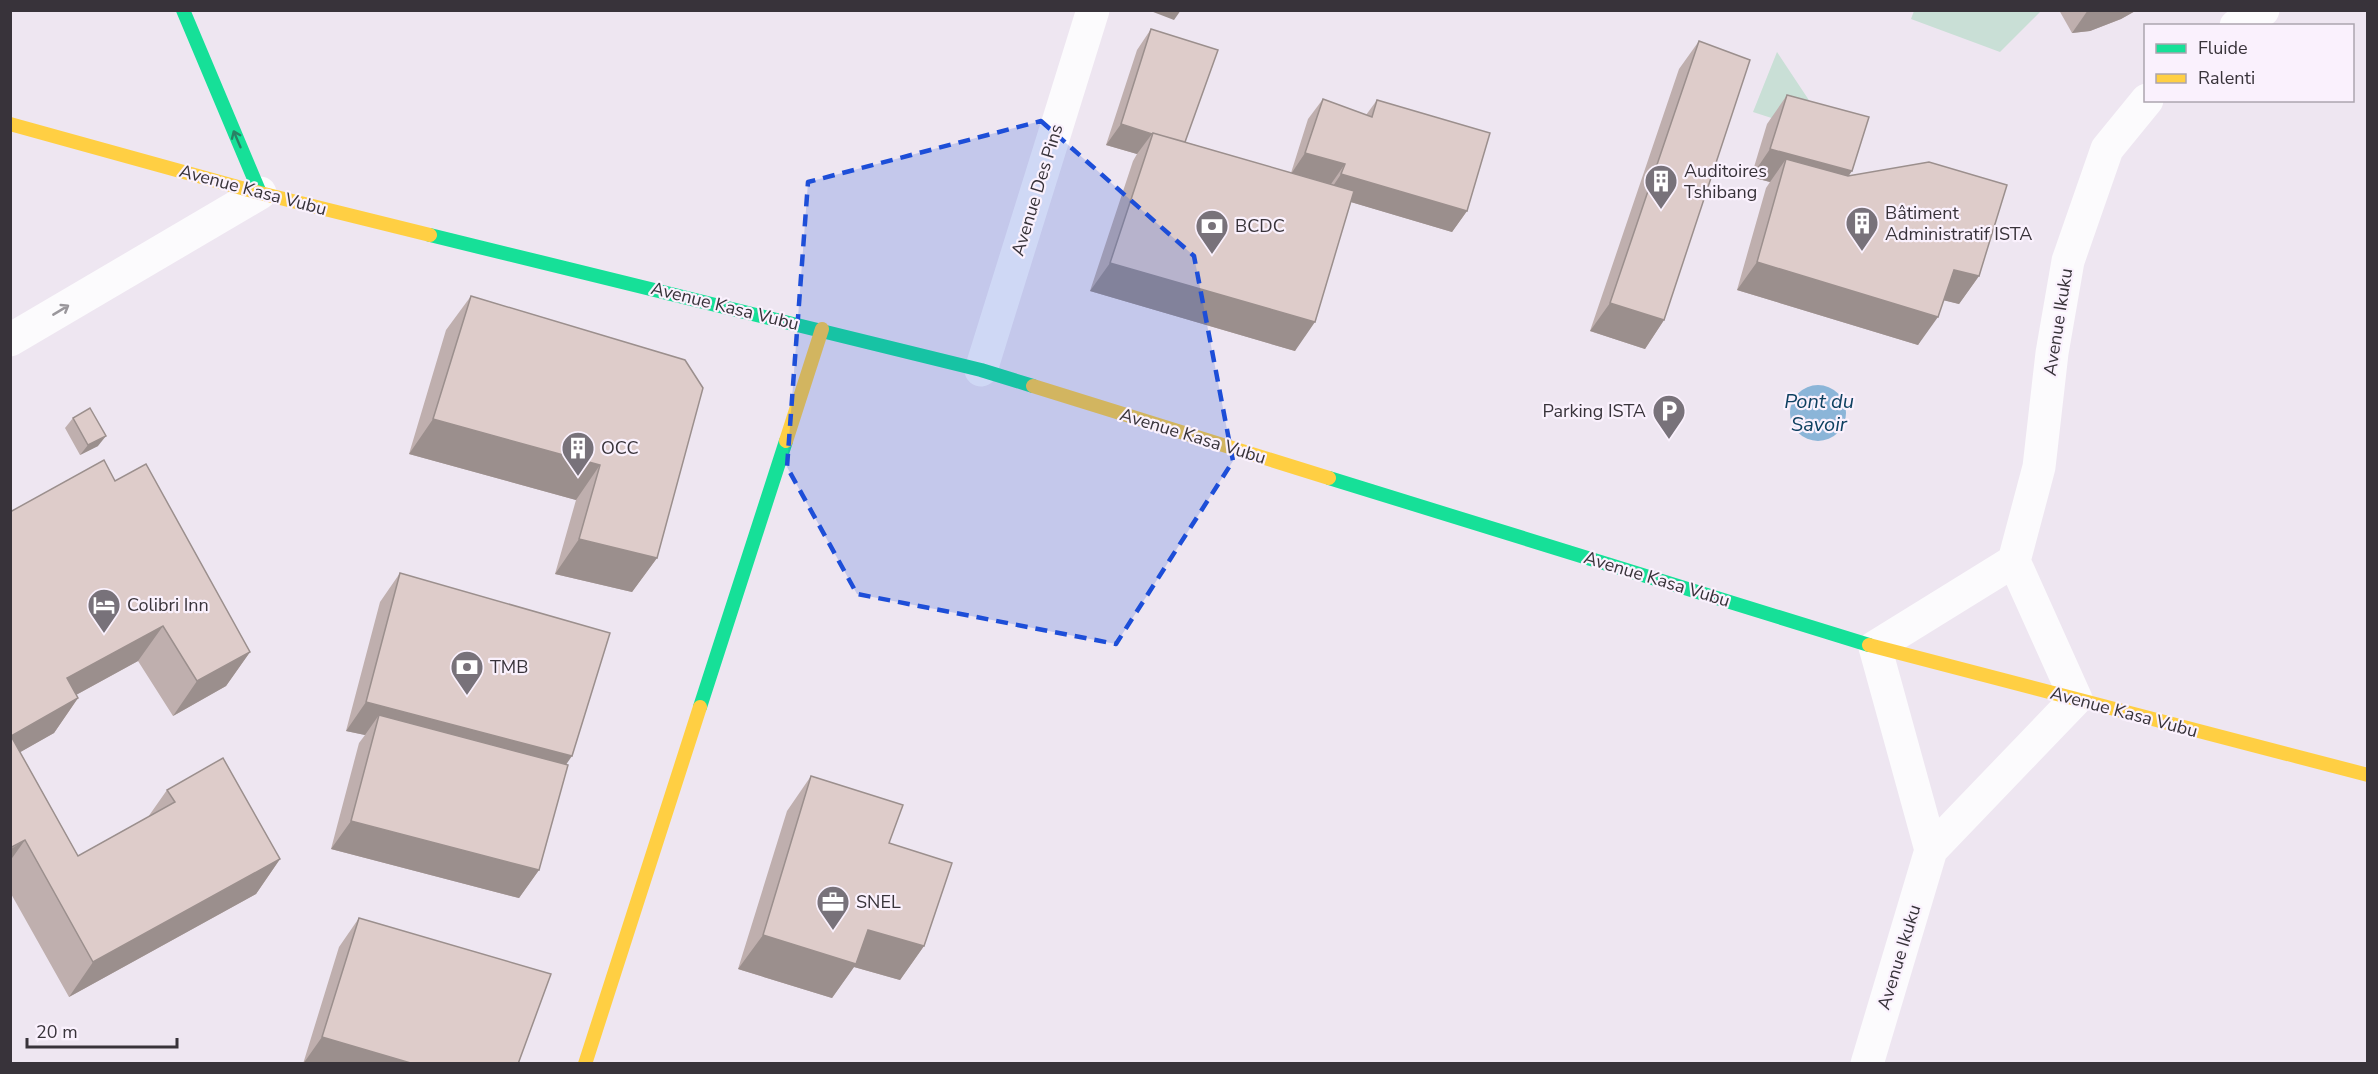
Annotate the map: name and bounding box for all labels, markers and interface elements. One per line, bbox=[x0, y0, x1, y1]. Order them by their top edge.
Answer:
legend bbox=[2144, 24, 2354, 102]
text: Fluide bbox=[2198, 36, 2248, 60]
text: Ralenti bbox=[2198, 66, 2255, 90]
street label: Avenue Des Pins bbox=[1006, 121, 1068, 259]
one-way arrow bbox=[231, 130, 242, 149]
street label: Avenue Kasa Vubu bbox=[177, 159, 329, 221]
place label: Auditoires Tshibang bbox=[1684, 159, 1767, 204]
building icon: Auditoires Tshibang bbox=[1643, 163, 1679, 210]
place label: Bâtiment Administratif ISTA bbox=[1885, 201, 2032, 246]
building icon: Bâtiment Administratif ISTA bbox=[1844, 205, 1880, 252]
bank icon: BCDC bbox=[1194, 208, 1230, 255]
place label: BCDC bbox=[1235, 214, 1285, 238]
street label: Avenue Ikuku bbox=[2038, 266, 2078, 378]
street label: Avenue Kasa Vubu bbox=[648, 276, 802, 336]
one-way arrow bbox=[52, 304, 69, 316]
water label: Pont du Savoir bbox=[1784, 388, 1854, 438]
parking icon: Parking ISTA bbox=[1651, 393, 1687, 440]
place label: Parking ISTA bbox=[1542, 399, 1646, 423]
street label: Avenue Kasa Vubu bbox=[1117, 402, 1269, 470]
building icon: OCC bbox=[560, 430, 596, 477]
place label: OCC bbox=[601, 436, 639, 460]
street label: Avenue Kasa Vubu bbox=[1581, 545, 1733, 613]
hotel icon: Colibri Inn bbox=[86, 587, 122, 634]
place label: Colibri Inn bbox=[127, 593, 209, 617]
bank icon: TMB bbox=[449, 649, 485, 696]
place label: TMB bbox=[490, 655, 528, 679]
street label: Avenue Kasa Vubu bbox=[2048, 681, 2200, 743]
office icon: SNEL bbox=[815, 884, 851, 931]
place label: SNEL bbox=[856, 890, 901, 914]
street label: Avenue Ikuku bbox=[1872, 902, 1926, 1012]
scale bar bbox=[27, 1011, 177, 1049]
text: 20 m bbox=[36, 1020, 78, 1044]

